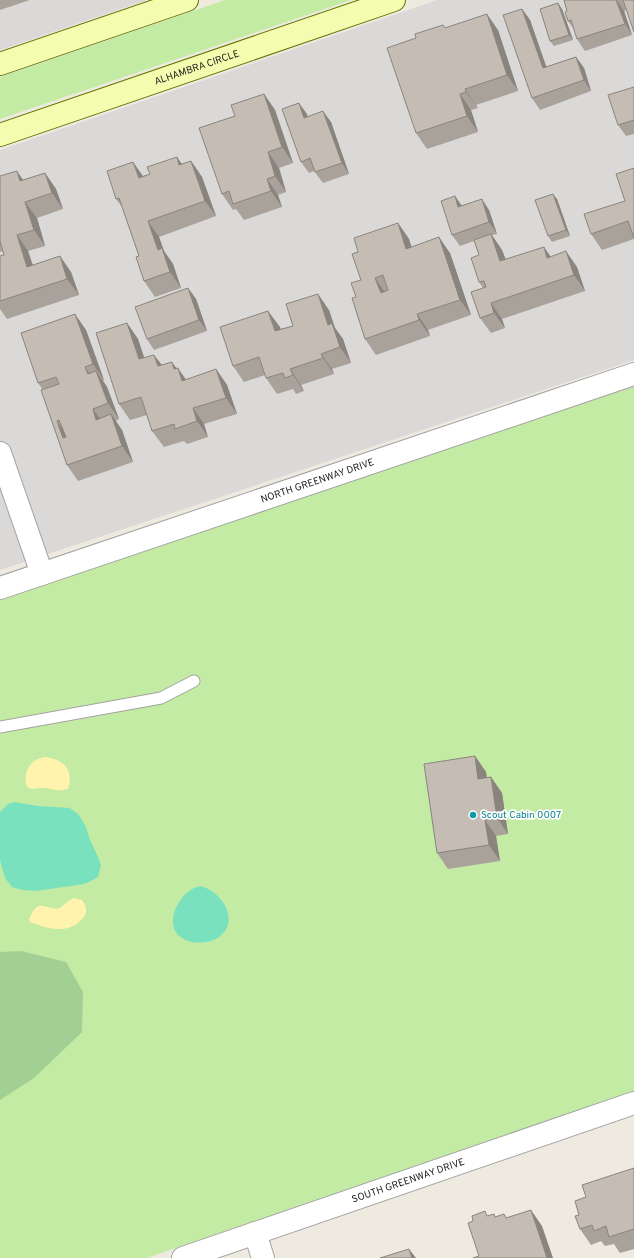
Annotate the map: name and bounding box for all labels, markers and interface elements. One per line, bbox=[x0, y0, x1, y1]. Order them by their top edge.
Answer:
street label: ALHAMBRA CIRCLE bbox=[153, 47, 241, 88]
street label: NORTH GREENWAY DRIVE bbox=[259, 456, 376, 506]
place label: Scout Cabin 0007 bbox=[481, 809, 561, 822]
marker: Scout Cabin 0007 bbox=[468, 810, 478, 820]
street label: SOUTH GREENWAY DRIVE bbox=[350, 1155, 466, 1206]

